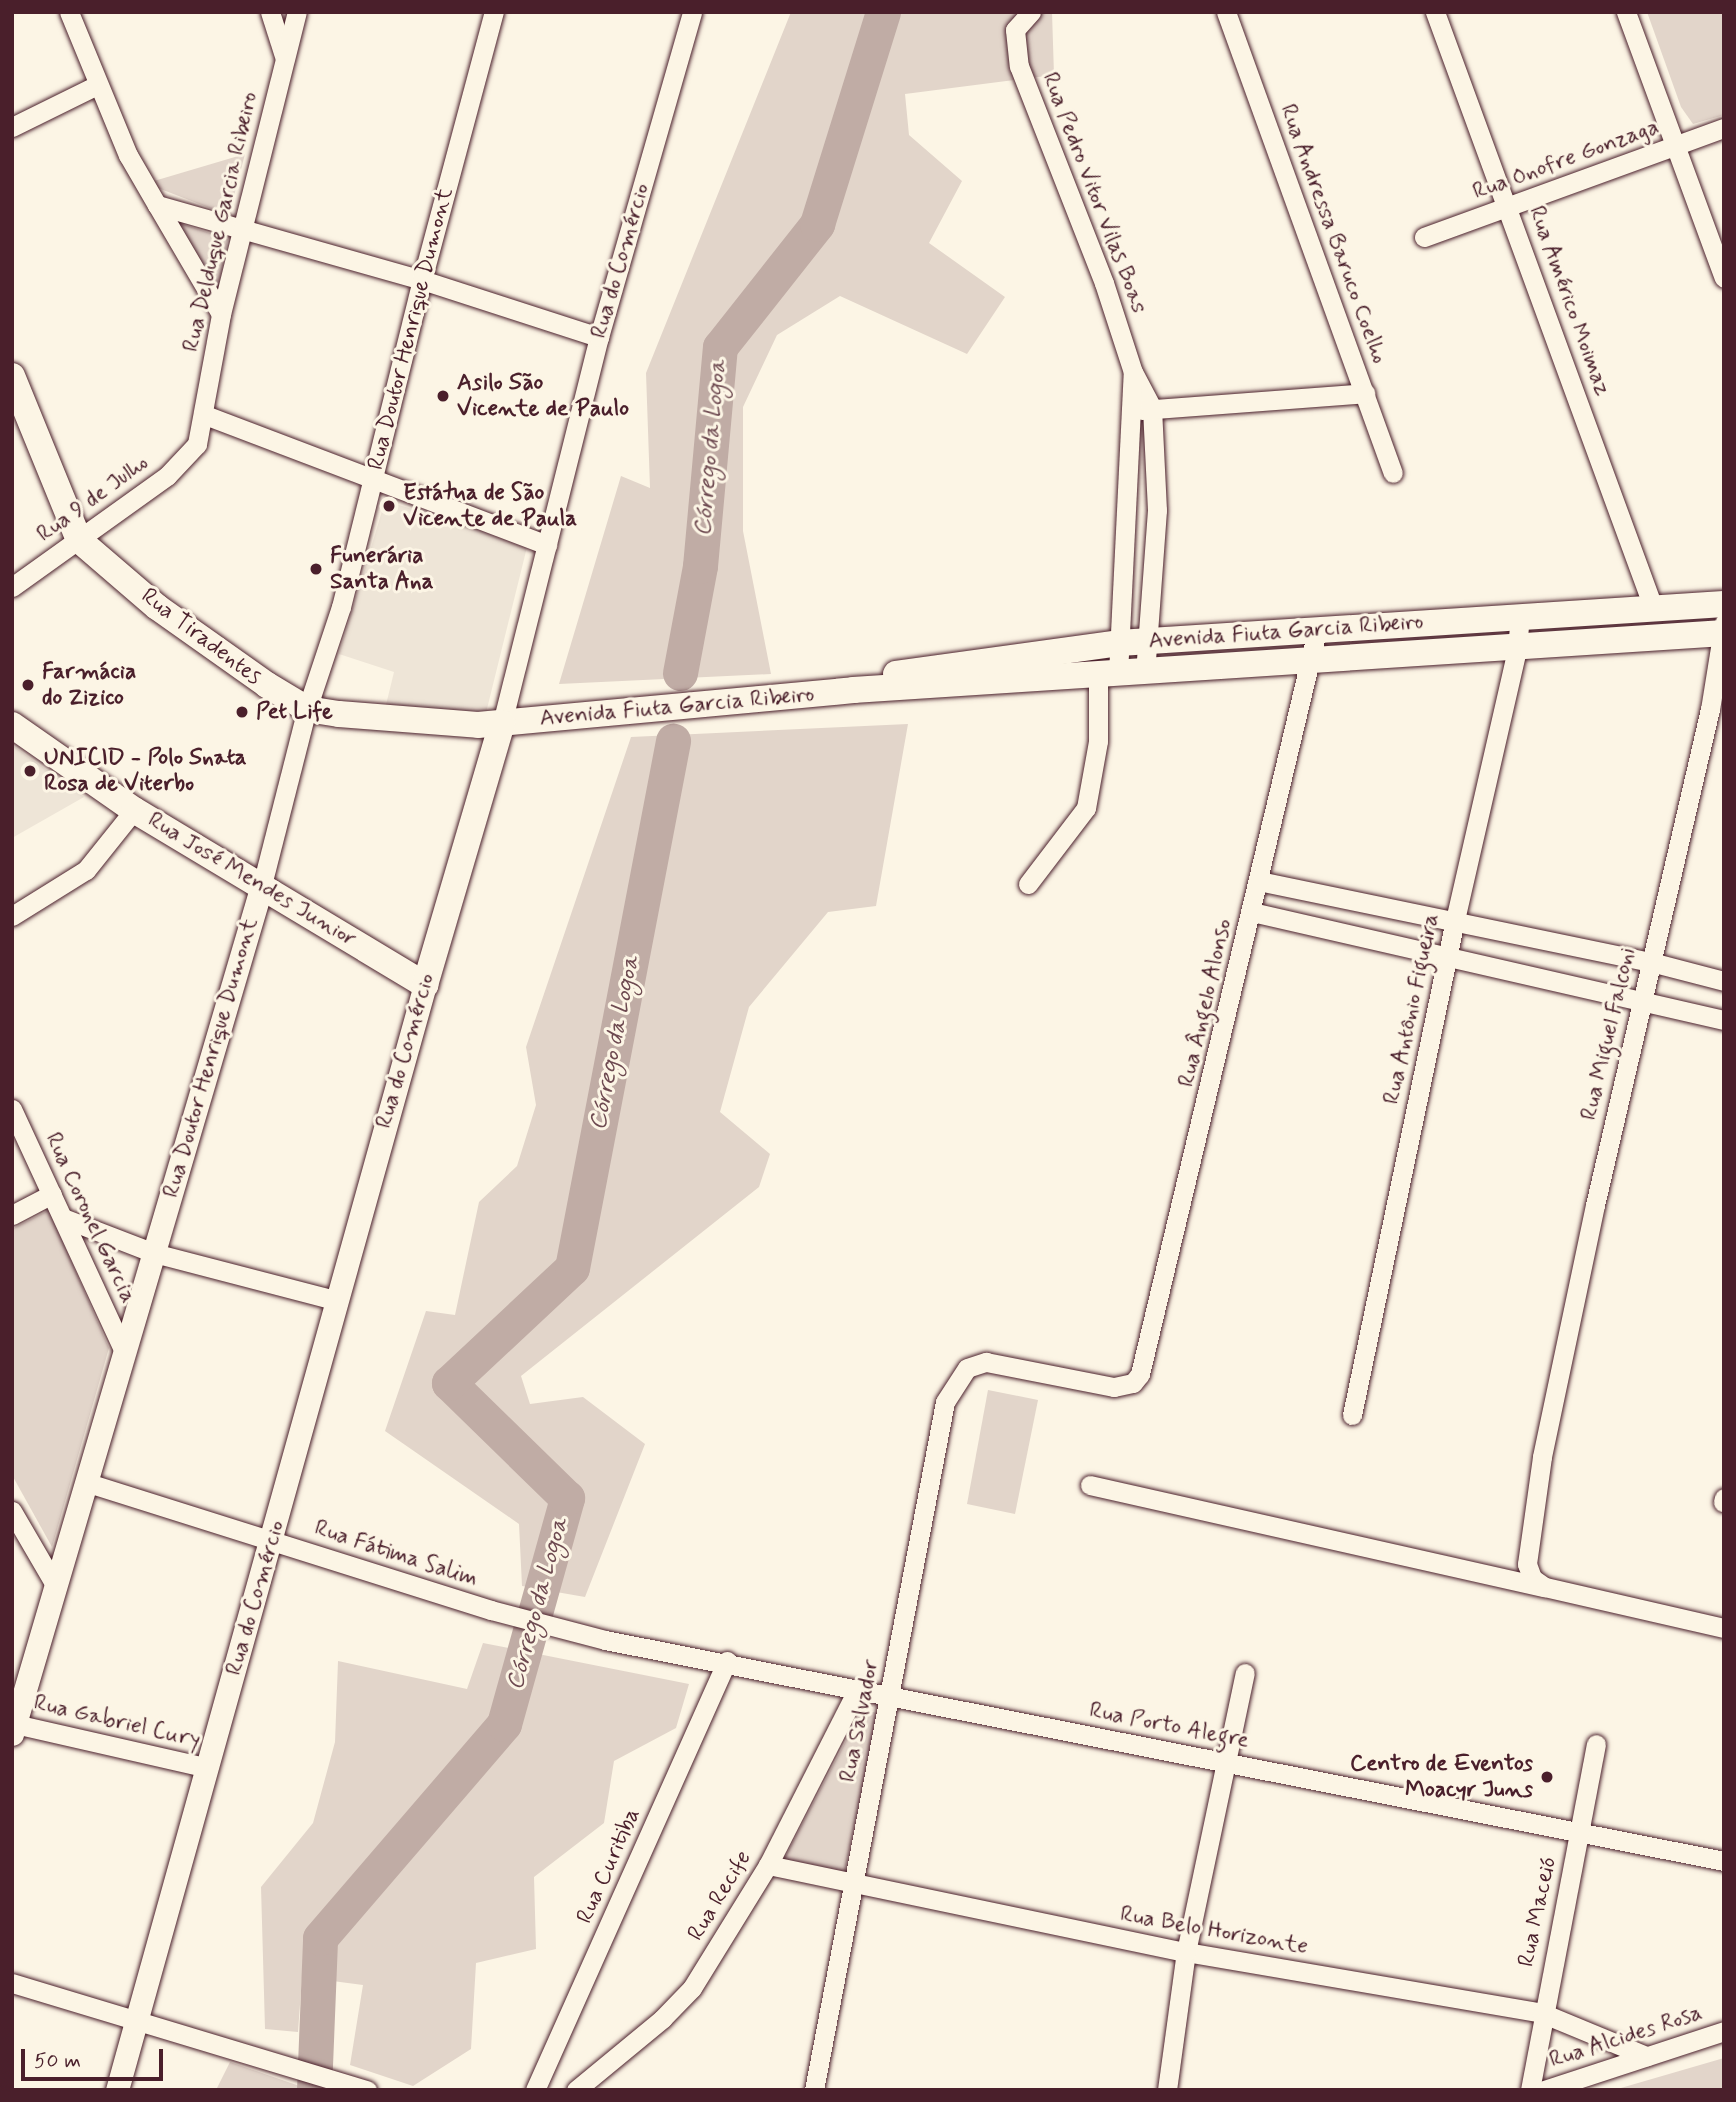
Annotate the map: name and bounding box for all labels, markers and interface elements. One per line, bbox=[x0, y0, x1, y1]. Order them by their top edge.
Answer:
street label: Rua Pedro Vitor Vilas Boas bbox=[1036, 70, 1152, 316]
street label: Rua Delduque Garcia Ribeiro bbox=[177, 88, 265, 356]
street label: Rua Andressa Baruco Coelho bbox=[1274, 102, 1392, 366]
street label: Rua Onofre Gonzaga bbox=[1468, 113, 1664, 207]
street label: Rua do Comércio bbox=[586, 180, 656, 342]
street label: Rua Doutor Henrique Dumont bbox=[362, 183, 460, 475]
street label: Rua Américo Moimaz bbox=[1520, 199, 1618, 403]
water label: Córrego da Logoa bbox=[689, 359, 733, 537]
place label: Asilo São Vicente de Paulo bbox=[457, 369, 621, 423]
marker: Asilo São Vicente de Paulo bbox=[435, 388, 451, 404]
street label: Rua 9 de Julho bbox=[30, 448, 156, 550]
place label: Estátua de São Vicente de Paula bbox=[403, 479, 572, 533]
marker: Estátua de São Vicente de Paula bbox=[381, 498, 397, 514]
place label: Funerária Santa Ana bbox=[330, 542, 433, 596]
marker: Funerária Santa Ana bbox=[308, 561, 324, 577]
street label: Rua Tiradentes bbox=[137, 584, 265, 690]
street label: Avenida Fiuta Garcia Ribeiro bbox=[1150, 609, 1422, 655]
place label: Farmácia do Zizico bbox=[42, 658, 136, 712]
marker: Farmácia do Zizico bbox=[20, 677, 36, 693]
street label: Avenida Fiuta Garcia Ribeiro bbox=[541, 681, 813, 733]
place label: Pet Life bbox=[256, 698, 333, 726]
marker: Pet Life bbox=[234, 704, 250, 720]
place label: UNICID - Polo Snata Rosa de Viterbo bbox=[44, 744, 248, 798]
marker: UNICID - Polo Snata Rosa de Viterbo bbox=[22, 763, 38, 779]
street label: Rua José Mendes Junior bbox=[144, 808, 360, 952]
street label: Rua Antônio Figueira bbox=[1379, 912, 1445, 1106]
street label: Rua Doutor Henrique Dumont bbox=[157, 913, 265, 1203]
street label: Rua Ângelo Alonso bbox=[1173, 917, 1239, 1089]
street label: Rua Miguel Falconi bbox=[1576, 948, 1642, 1120]
water label: Córrego da Logoa bbox=[584, 954, 646, 1132]
street label: Rua do Comércio bbox=[371, 970, 441, 1132]
street label: Rua Coronel Garcia bbox=[39, 1129, 141, 1307]
street label: Rua Fátima Salim bbox=[310, 1514, 482, 1594]
water label: Córrego da Logoa bbox=[501, 1516, 575, 1692]
street label: Rua do Comércio bbox=[221, 1517, 291, 1679]
street label: Rua Salvador bbox=[835, 1659, 885, 1783]
street label: Rua Gabriel Cury bbox=[32, 1690, 202, 1754]
street label: Rua Porto Alegre bbox=[1088, 1697, 1250, 1755]
place label: Centro de Eventos Moacyr Juns bbox=[1353, 1750, 1533, 1804]
marker: Centro de Eventos Moacyr Juns bbox=[1539, 1769, 1555, 1785]
street label: Rua Curitiba bbox=[572, 1805, 646, 1927]
street label: Rua Recife bbox=[682, 1846, 758, 1946]
street label: Rua Maceió bbox=[1513, 1856, 1563, 1968]
street label: Rua Belo Horizonte bbox=[1123, 1902, 1305, 1960]
street label: Rua Alcides Rosa bbox=[1545, 1999, 1707, 2075]
scale bar bbox=[24, 2036, 166, 2080]
text: 50 m bbox=[34, 2047, 81, 2075]

